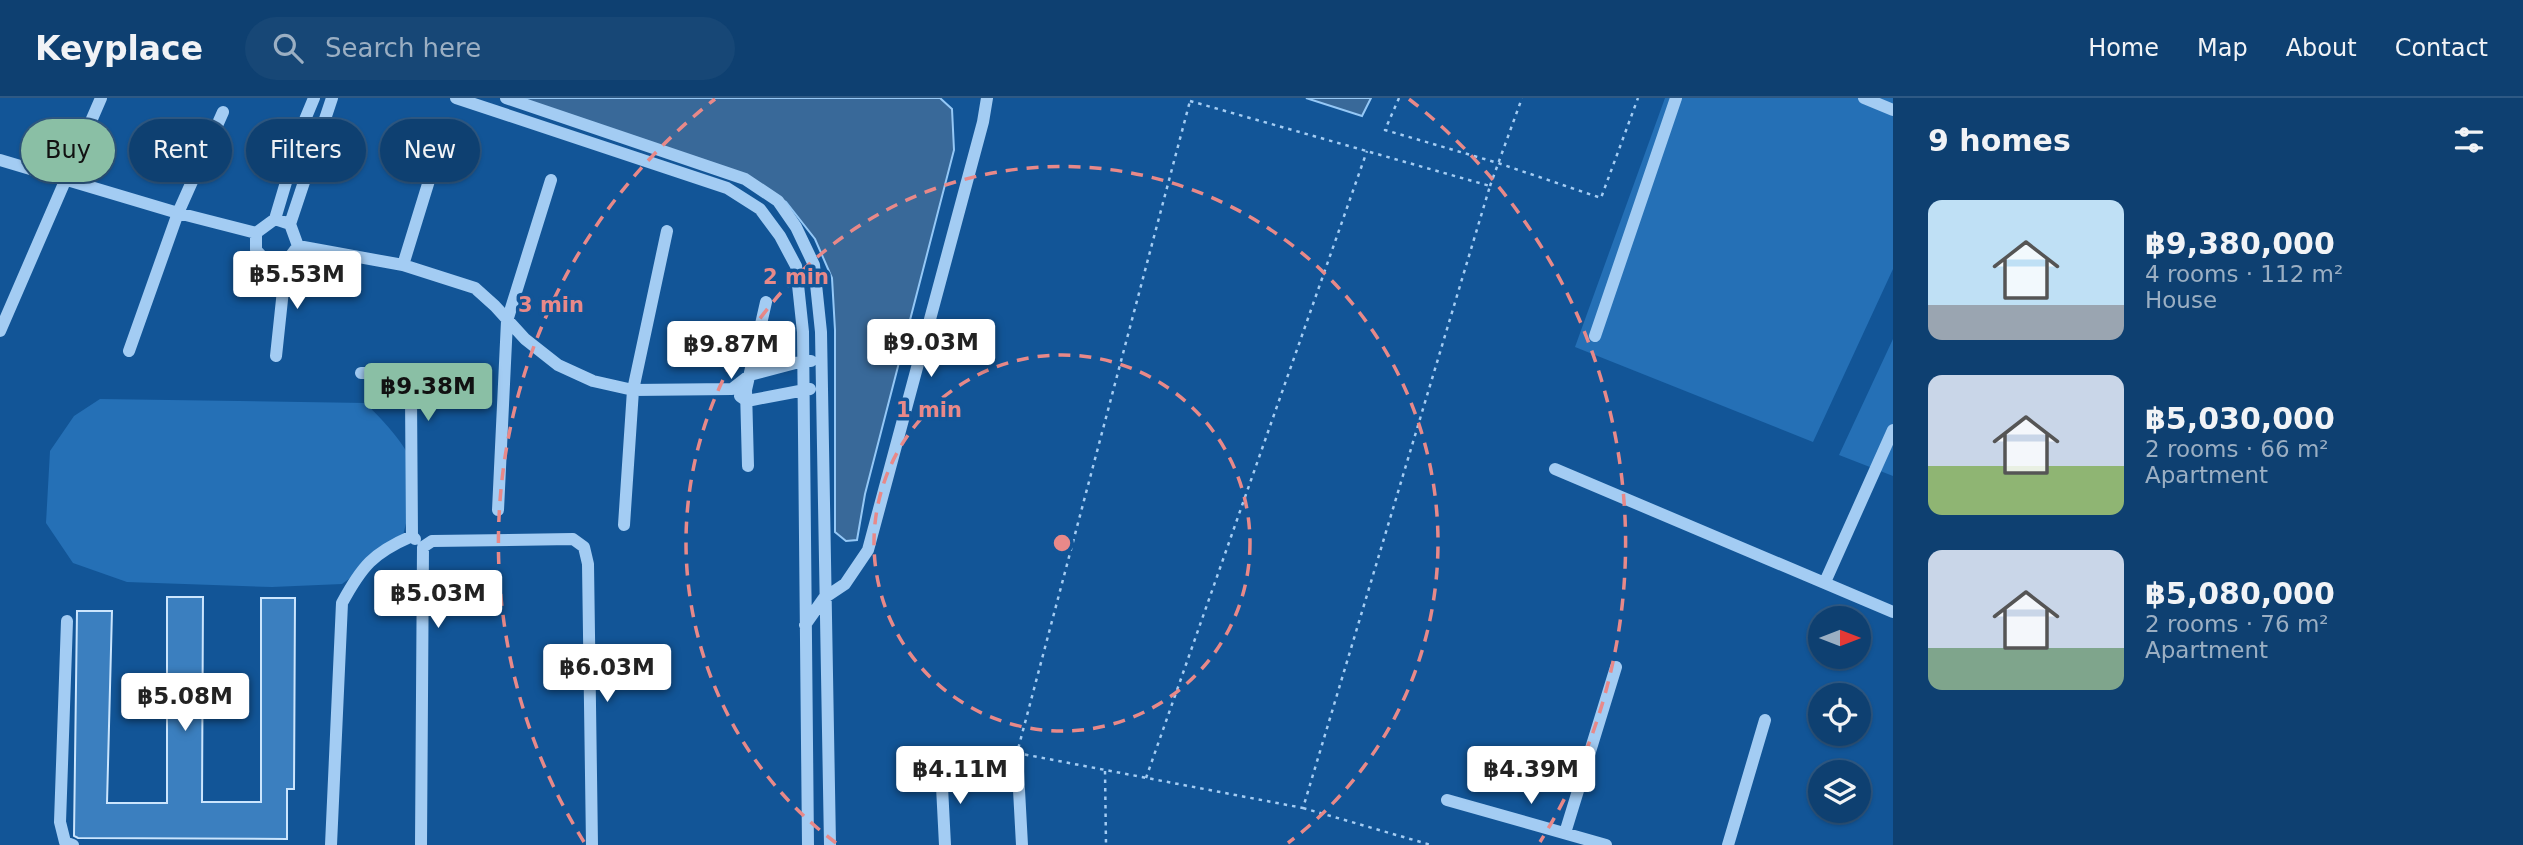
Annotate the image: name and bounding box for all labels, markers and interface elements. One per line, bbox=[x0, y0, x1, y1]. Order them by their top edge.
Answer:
search box bbox=[245, 17, 735, 80]
text: Keyplace bbox=[35, 29, 203, 68]
icon: search bbox=[269, 29, 307, 67]
text: Search here bbox=[325, 33, 481, 63]
text: Home bbox=[2088, 34, 2159, 62]
text: Map bbox=[2197, 34, 2248, 62]
text: About bbox=[2286, 34, 2357, 62]
text: Contact bbox=[2395, 34, 2488, 62]
chip: Buy bbox=[21, 119, 115, 182]
chip: Rent bbox=[129, 119, 232, 182]
chip: Filters bbox=[246, 119, 366, 182]
chip: New bbox=[380, 119, 480, 182]
icon: filters bbox=[2450, 121, 2488, 159]
text: 9 homes bbox=[1928, 123, 2071, 158]
text: ฿9,380,000 bbox=[2145, 226, 2335, 261]
icon: home bbox=[1984, 228, 2068, 312]
pin: ฿5.53M bbox=[240, 252, 354, 311]
text: ฿5.53M bbox=[249, 261, 345, 287]
text: 4 rooms · 112 m² bbox=[2145, 261, 2343, 287]
text: 2 min bbox=[763, 265, 829, 289]
text: House bbox=[2145, 287, 2217, 313]
text: 3 min bbox=[518, 293, 584, 317]
pin: ฿9.03M bbox=[874, 320, 988, 379]
pin: ฿9.87M bbox=[674, 322, 788, 381]
text: ฿9.03M bbox=[883, 329, 979, 355]
text: ฿9.87M bbox=[683, 331, 779, 357]
pin: ฿9.38M bbox=[371, 364, 485, 423]
text: ฿9.38M bbox=[380, 373, 476, 399]
text: 1 min bbox=[896, 398, 962, 422]
text: ฿5,030,000 bbox=[2145, 401, 2335, 436]
icon: home bbox=[1984, 403, 2068, 487]
text: 2 rooms · 66 m² bbox=[2145, 436, 2329, 462]
text: Apartment bbox=[2145, 462, 2268, 488]
centre of rings bbox=[1050, 531, 1074, 555]
pin: ฿5.03M bbox=[381, 570, 495, 630]
text: ฿5,080,000 bbox=[2145, 576, 2335, 611]
icon: home bbox=[1984, 578, 2068, 662]
text: ฿5.03M bbox=[390, 580, 486, 606]
north arrow bbox=[1808, 606, 1871, 668]
map controls bbox=[1808, 606, 1871, 823]
text: 2 rooms · 76 m² bbox=[2145, 611, 2329, 637]
text: Apartment bbox=[2145, 637, 2268, 663]
pin: ฿6.03M bbox=[550, 644, 664, 704]
text: ฿6.03M bbox=[559, 654, 655, 680]
pin: ฿5.08M bbox=[128, 674, 242, 733]
text: ฿5.08M bbox=[137, 683, 233, 709]
button: locate bbox=[1808, 683, 1871, 746]
pin: ฿4.11M bbox=[903, 746, 1017, 806]
pin: ฿4.39M bbox=[1474, 746, 1588, 806]
text: ฿4.11M bbox=[912, 756, 1008, 782]
text: ฿4.39M bbox=[1483, 756, 1579, 782]
button: layers bbox=[1808, 760, 1871, 823]

